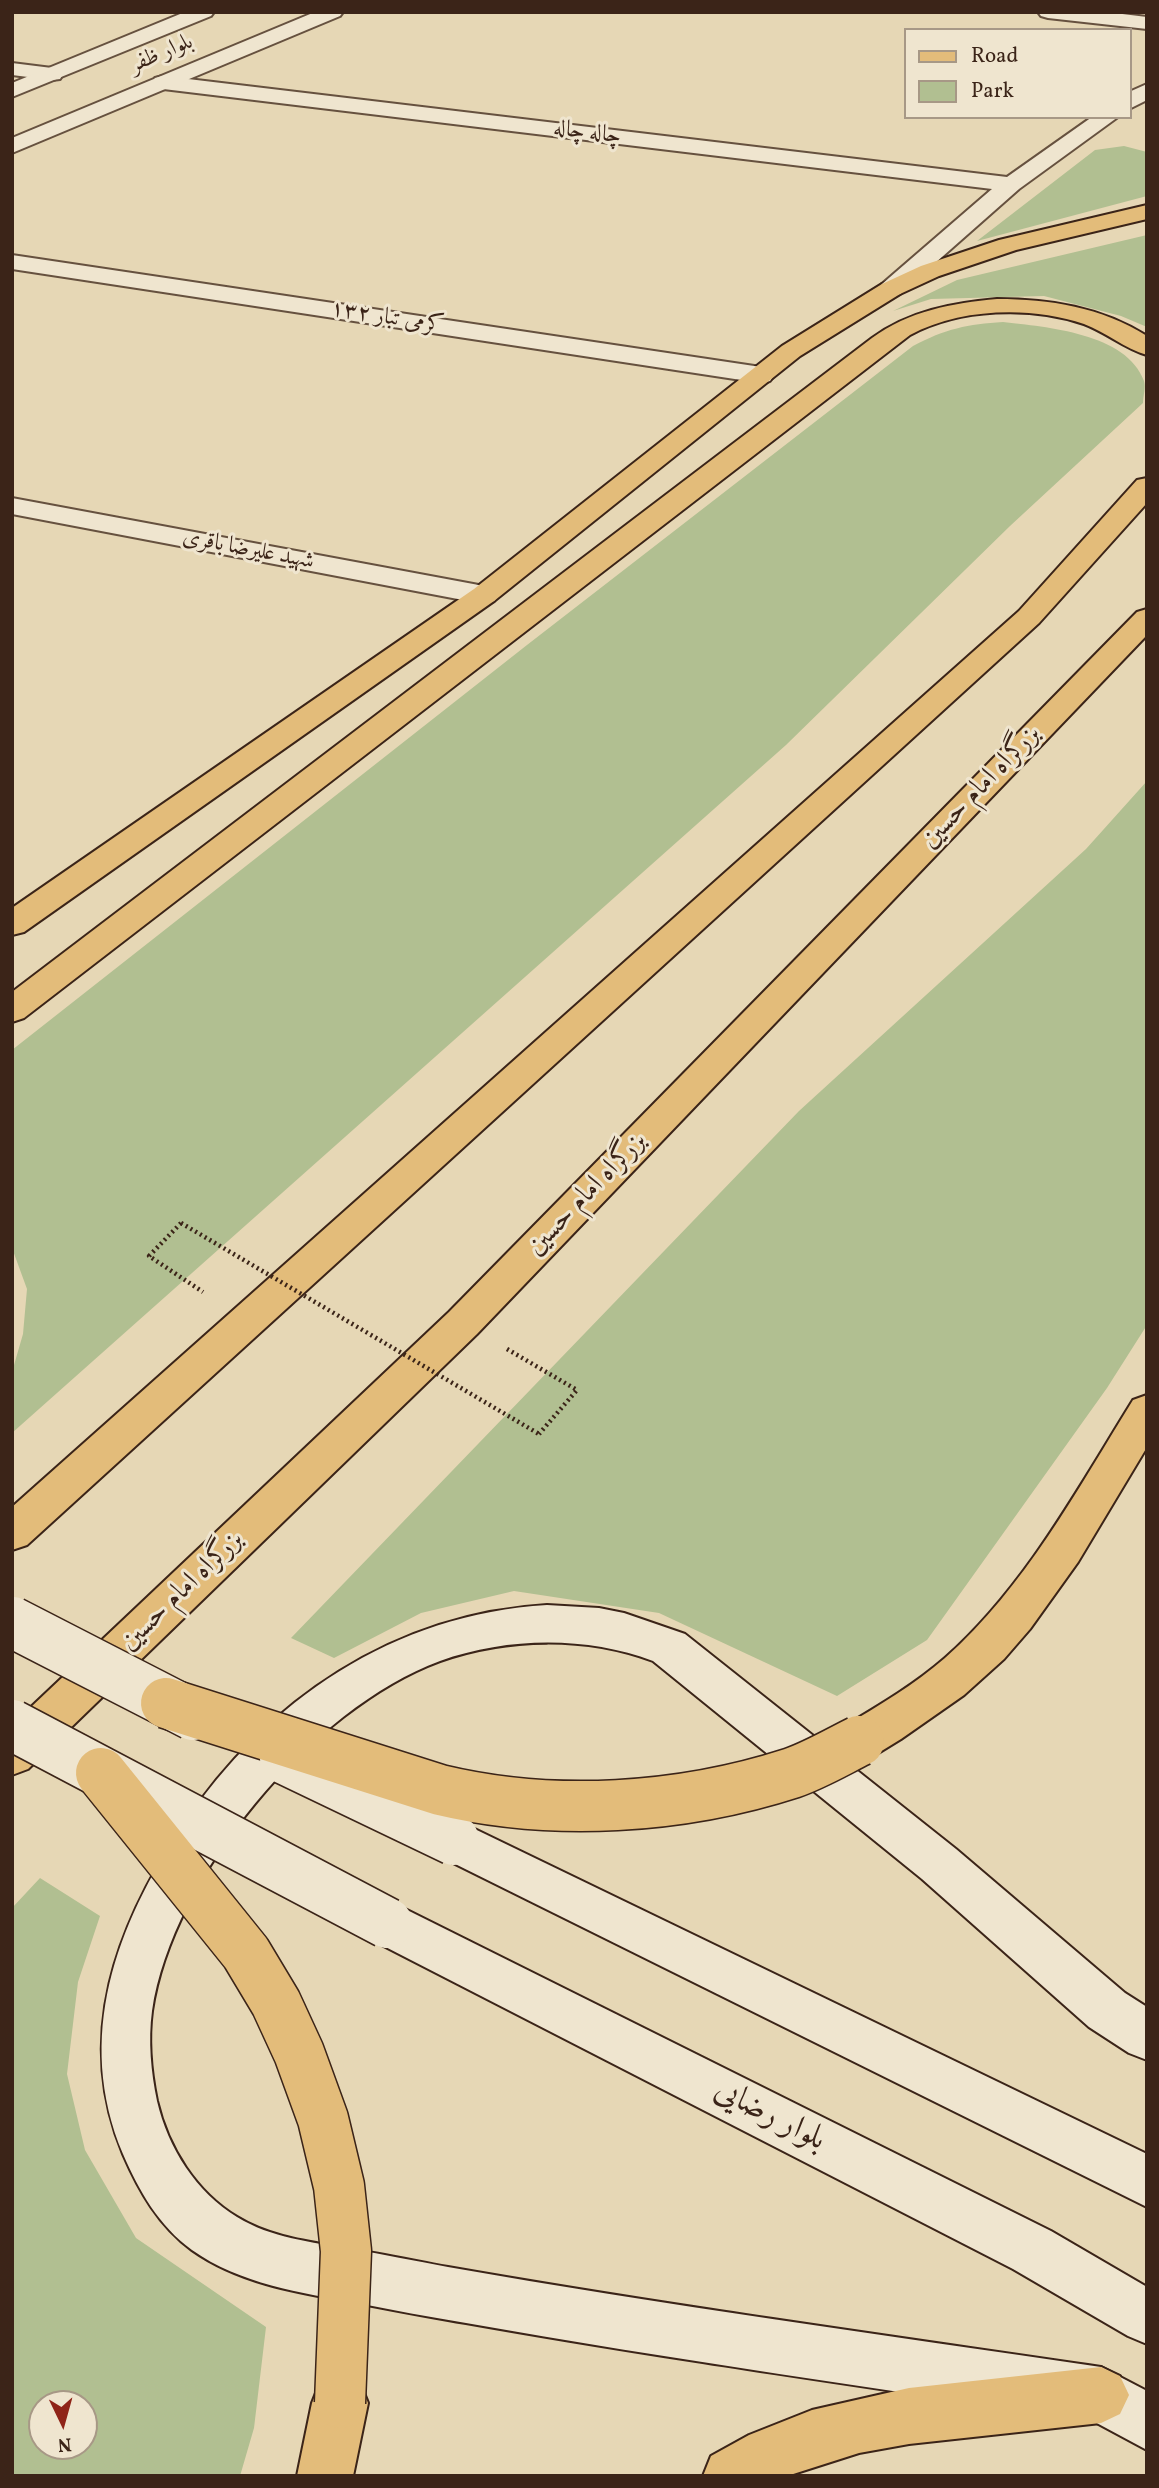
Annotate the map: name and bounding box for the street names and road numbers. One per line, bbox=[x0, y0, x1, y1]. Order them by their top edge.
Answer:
street label: بلوار ظفر bbox=[126, 29, 198, 81]
street label: چاله چاله bbox=[552, 116, 622, 152]
street label: کرمی تبار ۱۳۲ bbox=[328, 296, 446, 342]
street label: شهید علیرضا باقری bbox=[180, 525, 316, 577]
street label: بزرگراه امام حسین bbox=[915, 719, 1049, 857]
street label: بزرگراه امام حسین bbox=[521, 1126, 655, 1264]
street label: بزرگراه امام حسین bbox=[114, 1525, 252, 1659]
street label: بلوار رضایی bbox=[707, 2072, 831, 2162]

